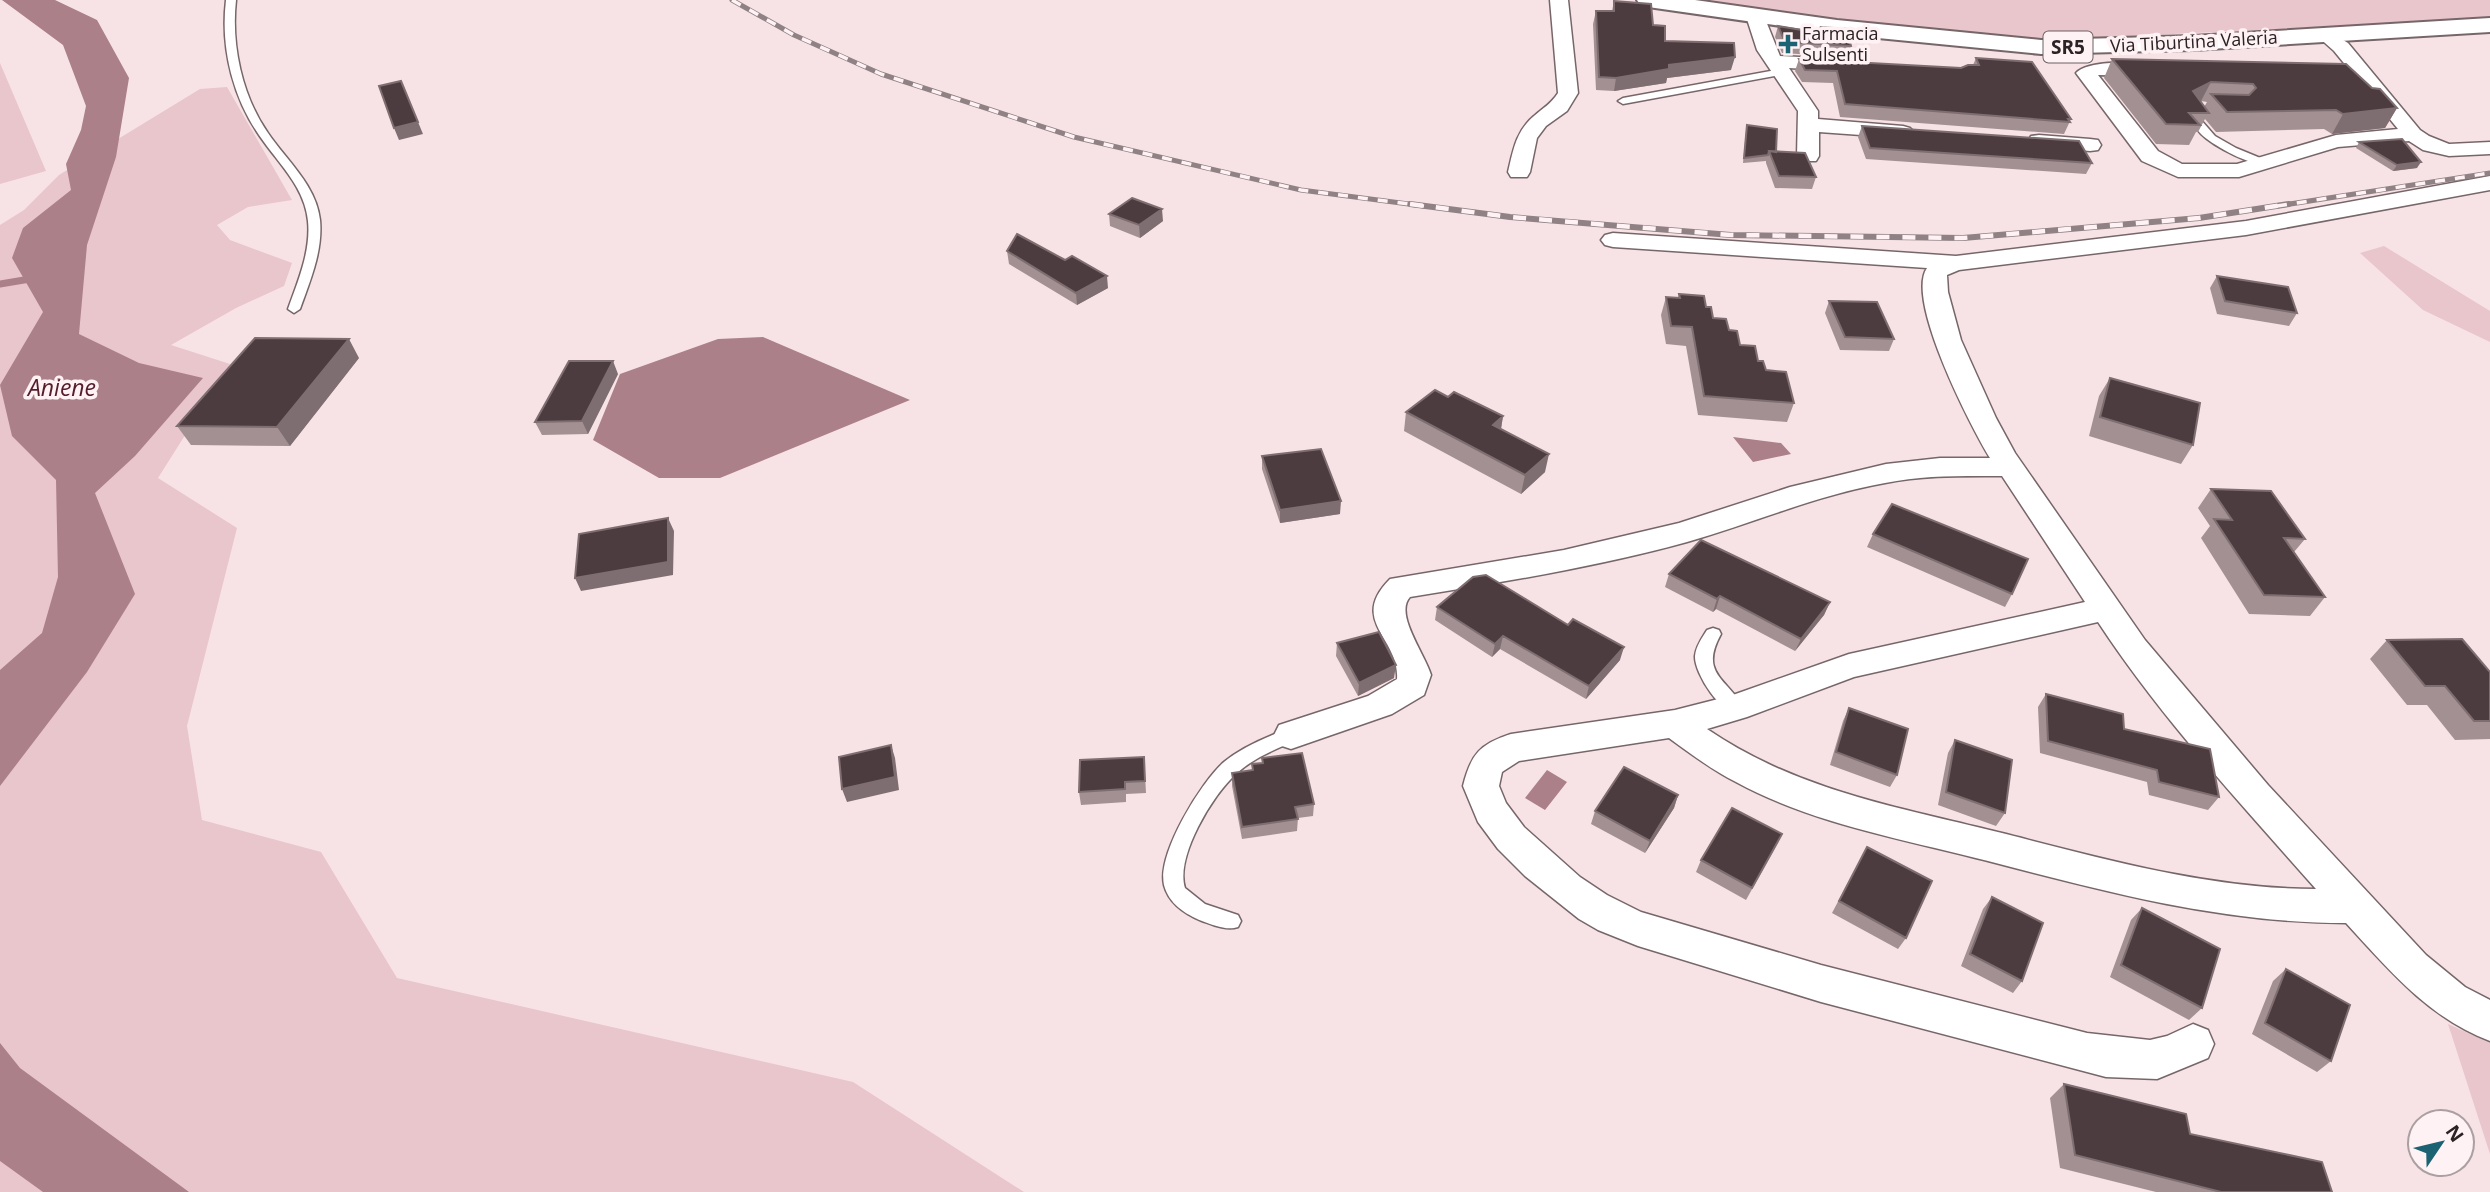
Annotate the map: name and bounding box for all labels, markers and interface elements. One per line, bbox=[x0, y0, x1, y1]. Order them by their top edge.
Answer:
place label: Farmacia Sulsenti bbox=[1802, 21, 1878, 66]
street label: Via Tiburtina Valeria bbox=[2110, 25, 2278, 57]
road number: SR5 bbox=[2044, 32, 2092, 62]
marker: Farmacia Sulsenti bbox=[1780, 36, 1796, 52]
water label: Aniene bbox=[26, 371, 96, 403]
north arrow bbox=[2406, 1108, 2476, 1178]
text: N bbox=[2440, 1119, 2470, 1147]

